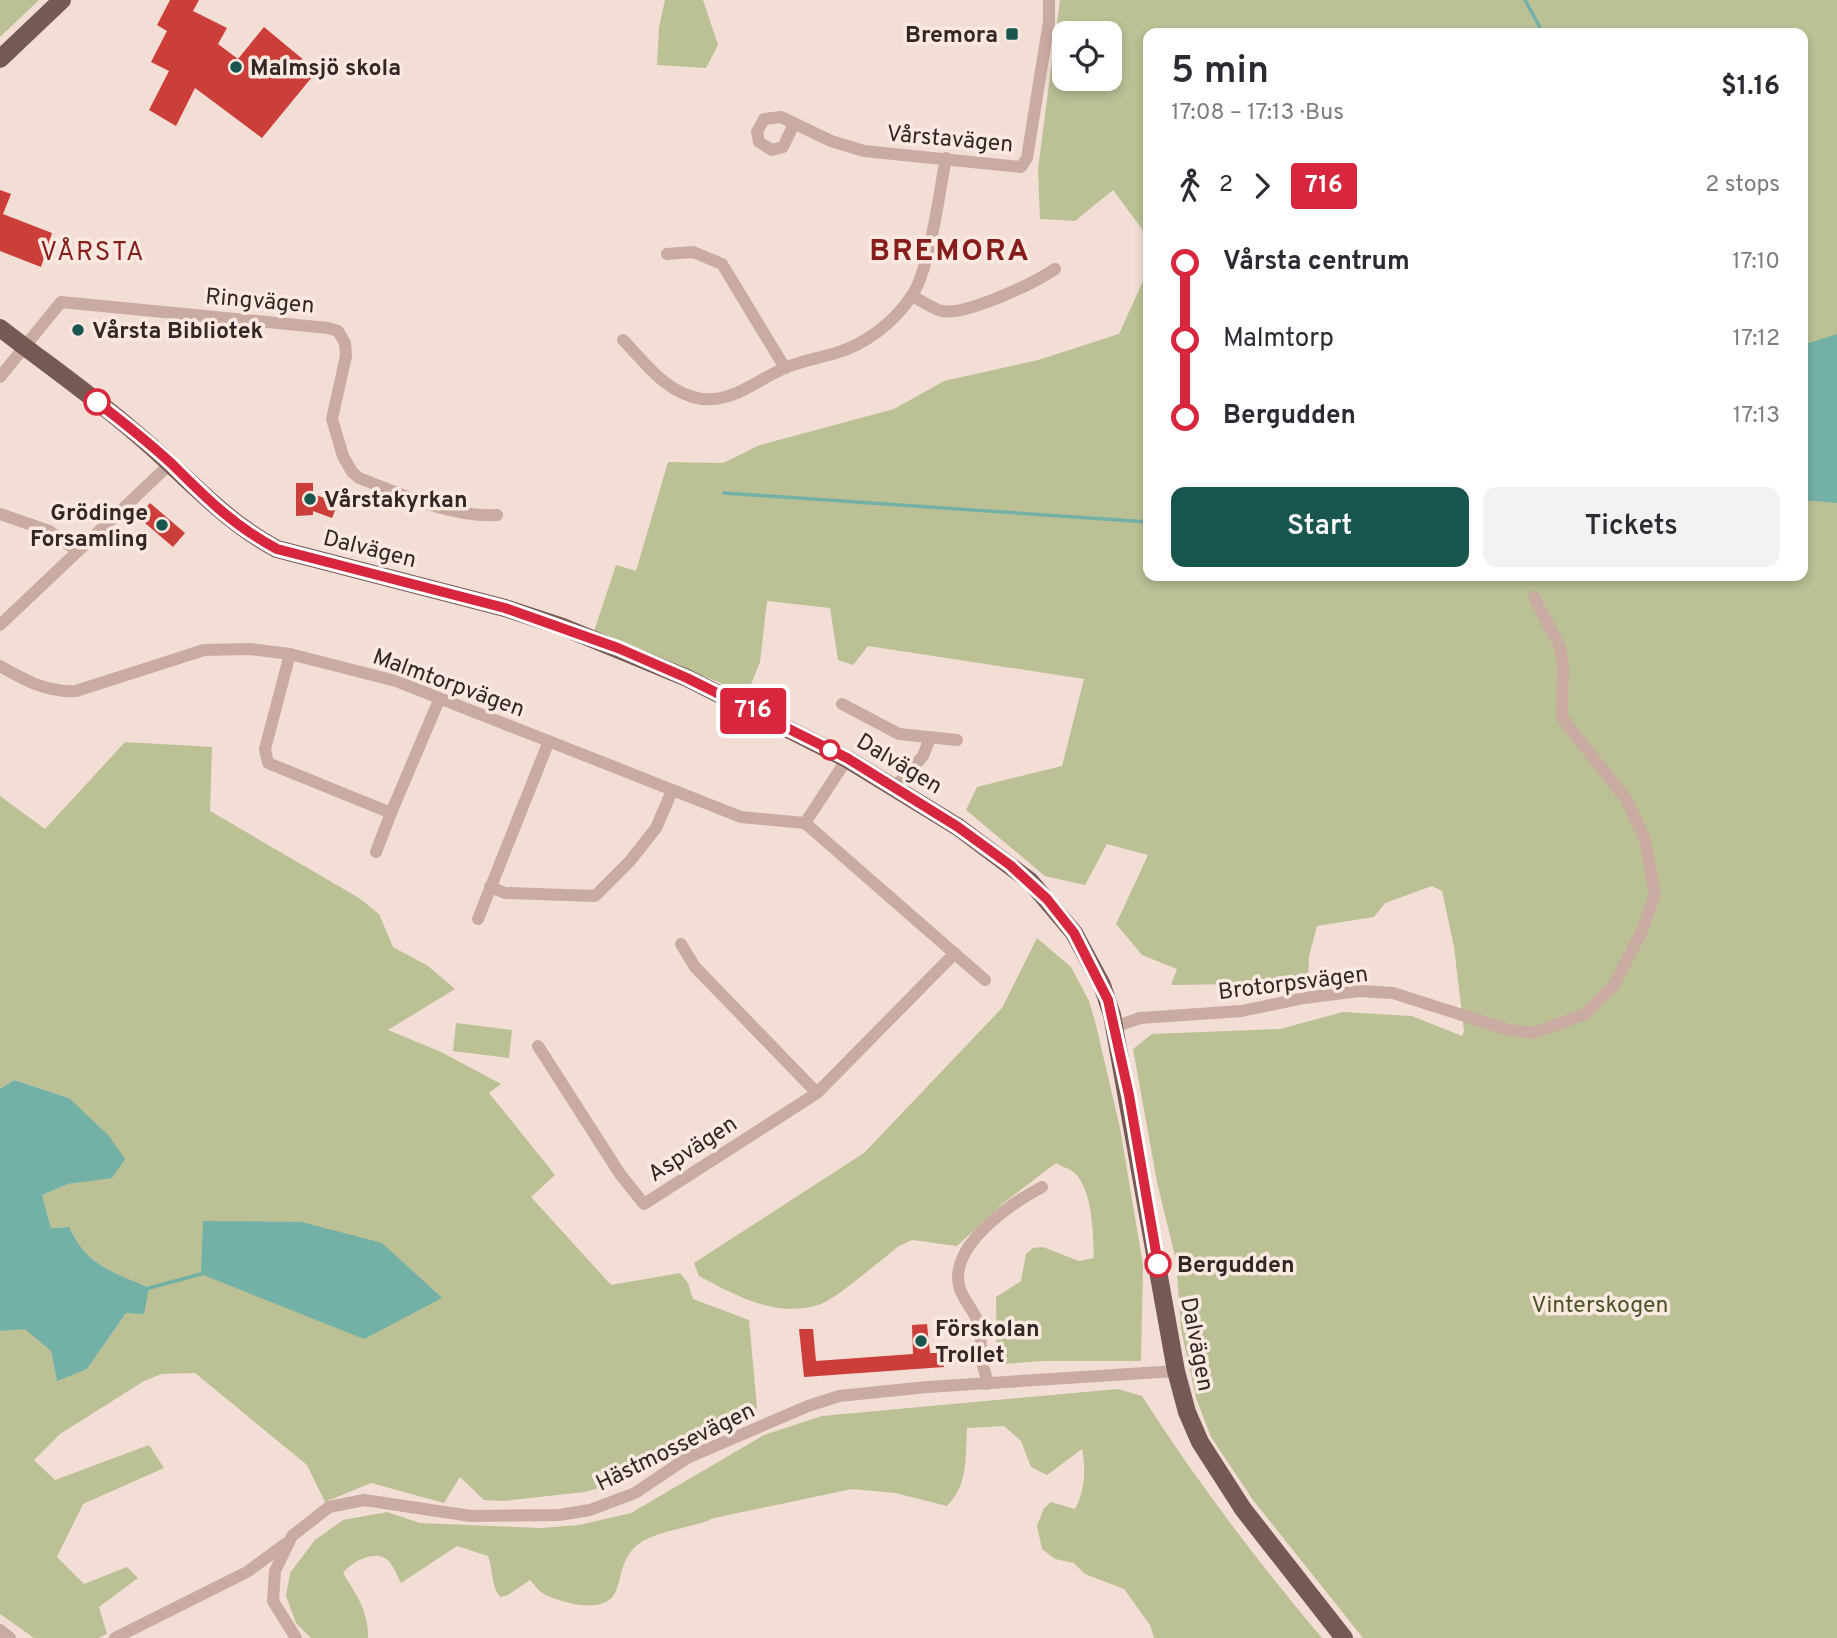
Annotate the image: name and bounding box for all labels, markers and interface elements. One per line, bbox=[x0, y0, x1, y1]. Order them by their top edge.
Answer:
map controls bbox=[1052, 21, 1122, 91]
button: locate bbox=[1052, 21, 1122, 91]
place label: Bremora bbox=[905, 22, 998, 51]
marker: Bremora bbox=[1004, 26, 1020, 42]
text: 5 min bbox=[1171, 48, 1269, 97]
place label: Malmsjö skola bbox=[250, 55, 401, 84]
marker: Malmsjö skola bbox=[228, 59, 244, 75]
text: $1.16 bbox=[1721, 71, 1780, 104]
text: 17:08 – 17:13 · Bus bbox=[1171, 99, 1344, 128]
street label: Vårstavägen bbox=[885, 120, 1014, 160]
icon: walk bbox=[1171, 167, 1209, 205]
icon: forward bbox=[1243, 167, 1281, 205]
text: 2 bbox=[1219, 171, 1233, 200]
text: 716 bbox=[1305, 171, 1343, 201]
text: 2 stops bbox=[1705, 171, 1780, 200]
district label: BREMORA bbox=[869, 234, 1031, 271]
district label: VÅRSTA bbox=[40, 237, 146, 270]
text: Vårsta centrum bbox=[1223, 246, 1410, 279]
text: 17:10 bbox=[1732, 248, 1780, 277]
street label: Ringvägen bbox=[204, 283, 316, 322]
place label: Vårsta Bibliotek bbox=[92, 318, 263, 347]
marker: Vårsta Bibliotek bbox=[70, 322, 86, 338]
text: Malmtorp bbox=[1223, 323, 1334, 356]
text: 17:12 bbox=[1733, 325, 1780, 354]
unlabelled marker bbox=[84, 389, 110, 415]
text: Bergudden bbox=[1223, 400, 1356, 433]
text: 17:13 bbox=[1733, 402, 1780, 431]
place label: Vårstakyrkan bbox=[324, 487, 468, 516]
button: Start bbox=[1171, 487, 1469, 567]
button: Tickets bbox=[1483, 487, 1780, 567]
marker: Vårstakyrkan bbox=[302, 491, 318, 507]
place label: Grödinge Forsamling bbox=[30, 500, 148, 555]
marker: Grödinge Forsamling bbox=[154, 517, 170, 533]
street label: Dalvägen bbox=[320, 525, 419, 576]
street label: Malmtorpvägen bbox=[368, 643, 528, 725]
line badge: 716 bbox=[713, 688, 793, 734]
text: 716 bbox=[734, 696, 772, 726]
street label: Dalvägen bbox=[850, 728, 947, 802]
unlabelled marker bbox=[820, 740, 840, 760]
street label: Brotorpsvägen bbox=[1217, 961, 1370, 1008]
street label: Aspvägen bbox=[643, 1110, 744, 1190]
marker: Bergudden bbox=[1145, 1251, 1171, 1277]
place label: Bergudden bbox=[1177, 1252, 1295, 1281]
park label: Vinterskogen bbox=[1531, 1292, 1669, 1321]
street label: Dalvägen bbox=[1172, 1295, 1219, 1394]
place label: Förskolan Trollet bbox=[935, 1316, 1040, 1371]
marker: Förskolan Trollet bbox=[913, 1333, 929, 1349]
street label: Hästmossevägen bbox=[592, 1397, 760, 1499]

